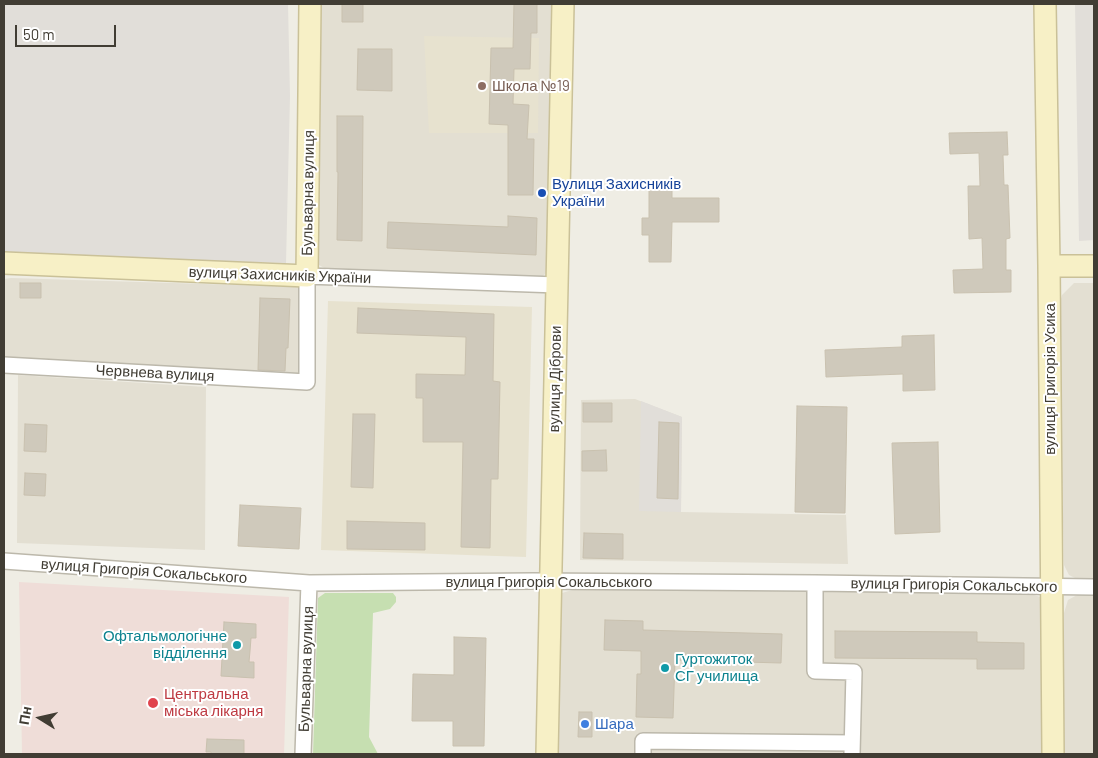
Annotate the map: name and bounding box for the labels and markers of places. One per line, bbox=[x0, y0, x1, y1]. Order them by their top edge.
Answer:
place label: Школа №19 bbox=[492, 77, 570, 95]
marker: Школа №19 bbox=[476, 80, 488, 92]
place label: Вулиця Захисників України bbox=[552, 175, 681, 210]
marker: Вулиця Захисників України bbox=[536, 187, 548, 199]
place label: Офтальмологічне відділення bbox=[103, 627, 227, 662]
marker: Офтальмологічне відділення bbox=[231, 639, 243, 651]
place label: Гуртожиток СГ училища bbox=[675, 650, 758, 685]
marker: Гуртожиток СГ училища bbox=[659, 662, 671, 674]
place label: Центральна міська лікарня bbox=[164, 685, 263, 720]
marker: Центральна міська лікарня bbox=[146, 696, 160, 710]
place label: Шара bbox=[595, 715, 634, 733]
marker: Шара bbox=[579, 718, 591, 730]

